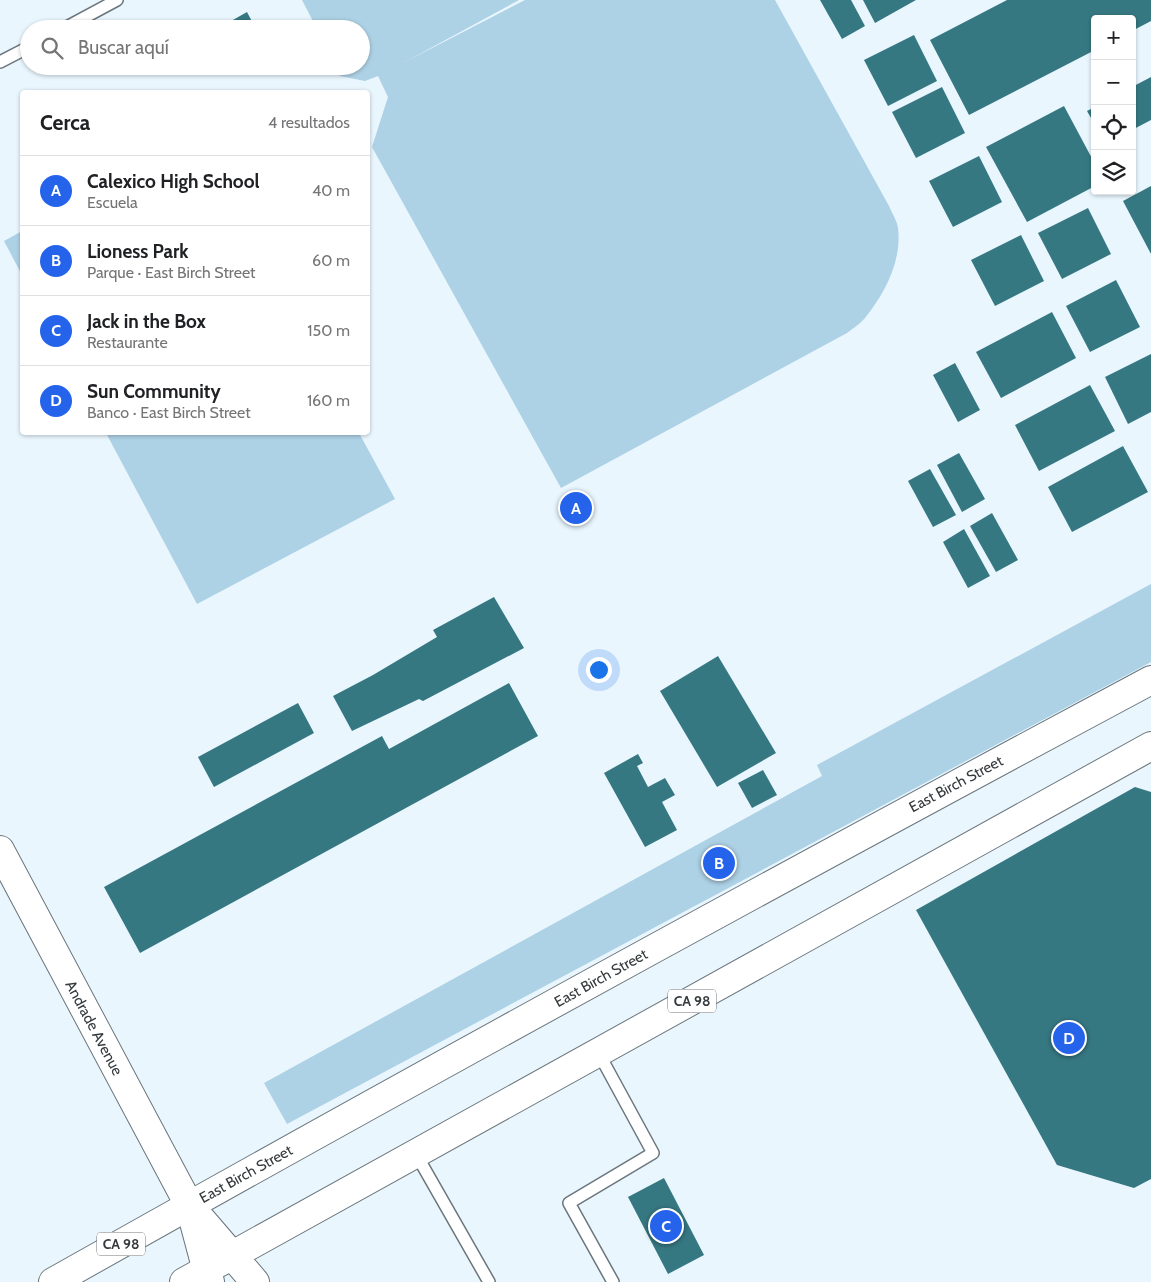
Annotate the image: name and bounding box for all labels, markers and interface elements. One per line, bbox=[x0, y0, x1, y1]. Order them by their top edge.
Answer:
map controls bbox=[1091, 15, 1136, 195]
button: + bbox=[1091, 15, 1136, 60]
search box bbox=[20, 20, 370, 75]
icon: search bbox=[38, 34, 66, 62]
text: Buscar aquí bbox=[78, 36, 169, 59]
button: − bbox=[1091, 60, 1136, 105]
button: locate bbox=[1091, 105, 1136, 150]
text: Cerca bbox=[40, 110, 90, 135]
text: 4 resultados bbox=[268, 113, 350, 132]
button: layers bbox=[1091, 150, 1136, 195]
text: Calexico High School bbox=[87, 170, 260, 193]
text: A bbox=[51, 181, 61, 200]
text: 40 m bbox=[312, 181, 350, 200]
text: Escuela bbox=[87, 193, 138, 212]
text: Lioness Park bbox=[87, 240, 189, 263]
text: B bbox=[51, 251, 61, 270]
text: 60 m bbox=[312, 251, 350, 270]
text: Parque · East Birch Street bbox=[87, 263, 255, 282]
text: Jack in the Box bbox=[87, 310, 206, 333]
text: C bbox=[51, 321, 61, 340]
text: 150 m bbox=[307, 321, 350, 340]
text: Restaurante bbox=[87, 333, 168, 352]
text: Sun Community bbox=[87, 380, 221, 403]
text: D bbox=[50, 391, 62, 410]
text: 160 m bbox=[307, 391, 350, 410]
text: Banco · East Birch Street bbox=[87, 403, 251, 422]
pin: A bbox=[560, 489, 592, 527]
your location bbox=[586, 657, 612, 683]
street label: East Birch Street bbox=[906, 752, 1006, 816]
pin: B bbox=[703, 844, 735, 882]
street label: East Birch Street bbox=[551, 945, 651, 1011]
street label: Andrade Avenue bbox=[61, 978, 127, 1079]
road number: CA 98 bbox=[668, 989, 716, 1012]
pin: D bbox=[1053, 1019, 1085, 1057]
street label: East Birch Street bbox=[196, 1141, 296, 1207]
pin: C bbox=[650, 1207, 682, 1245]
road number: CA 98 bbox=[97, 1232, 145, 1256]

